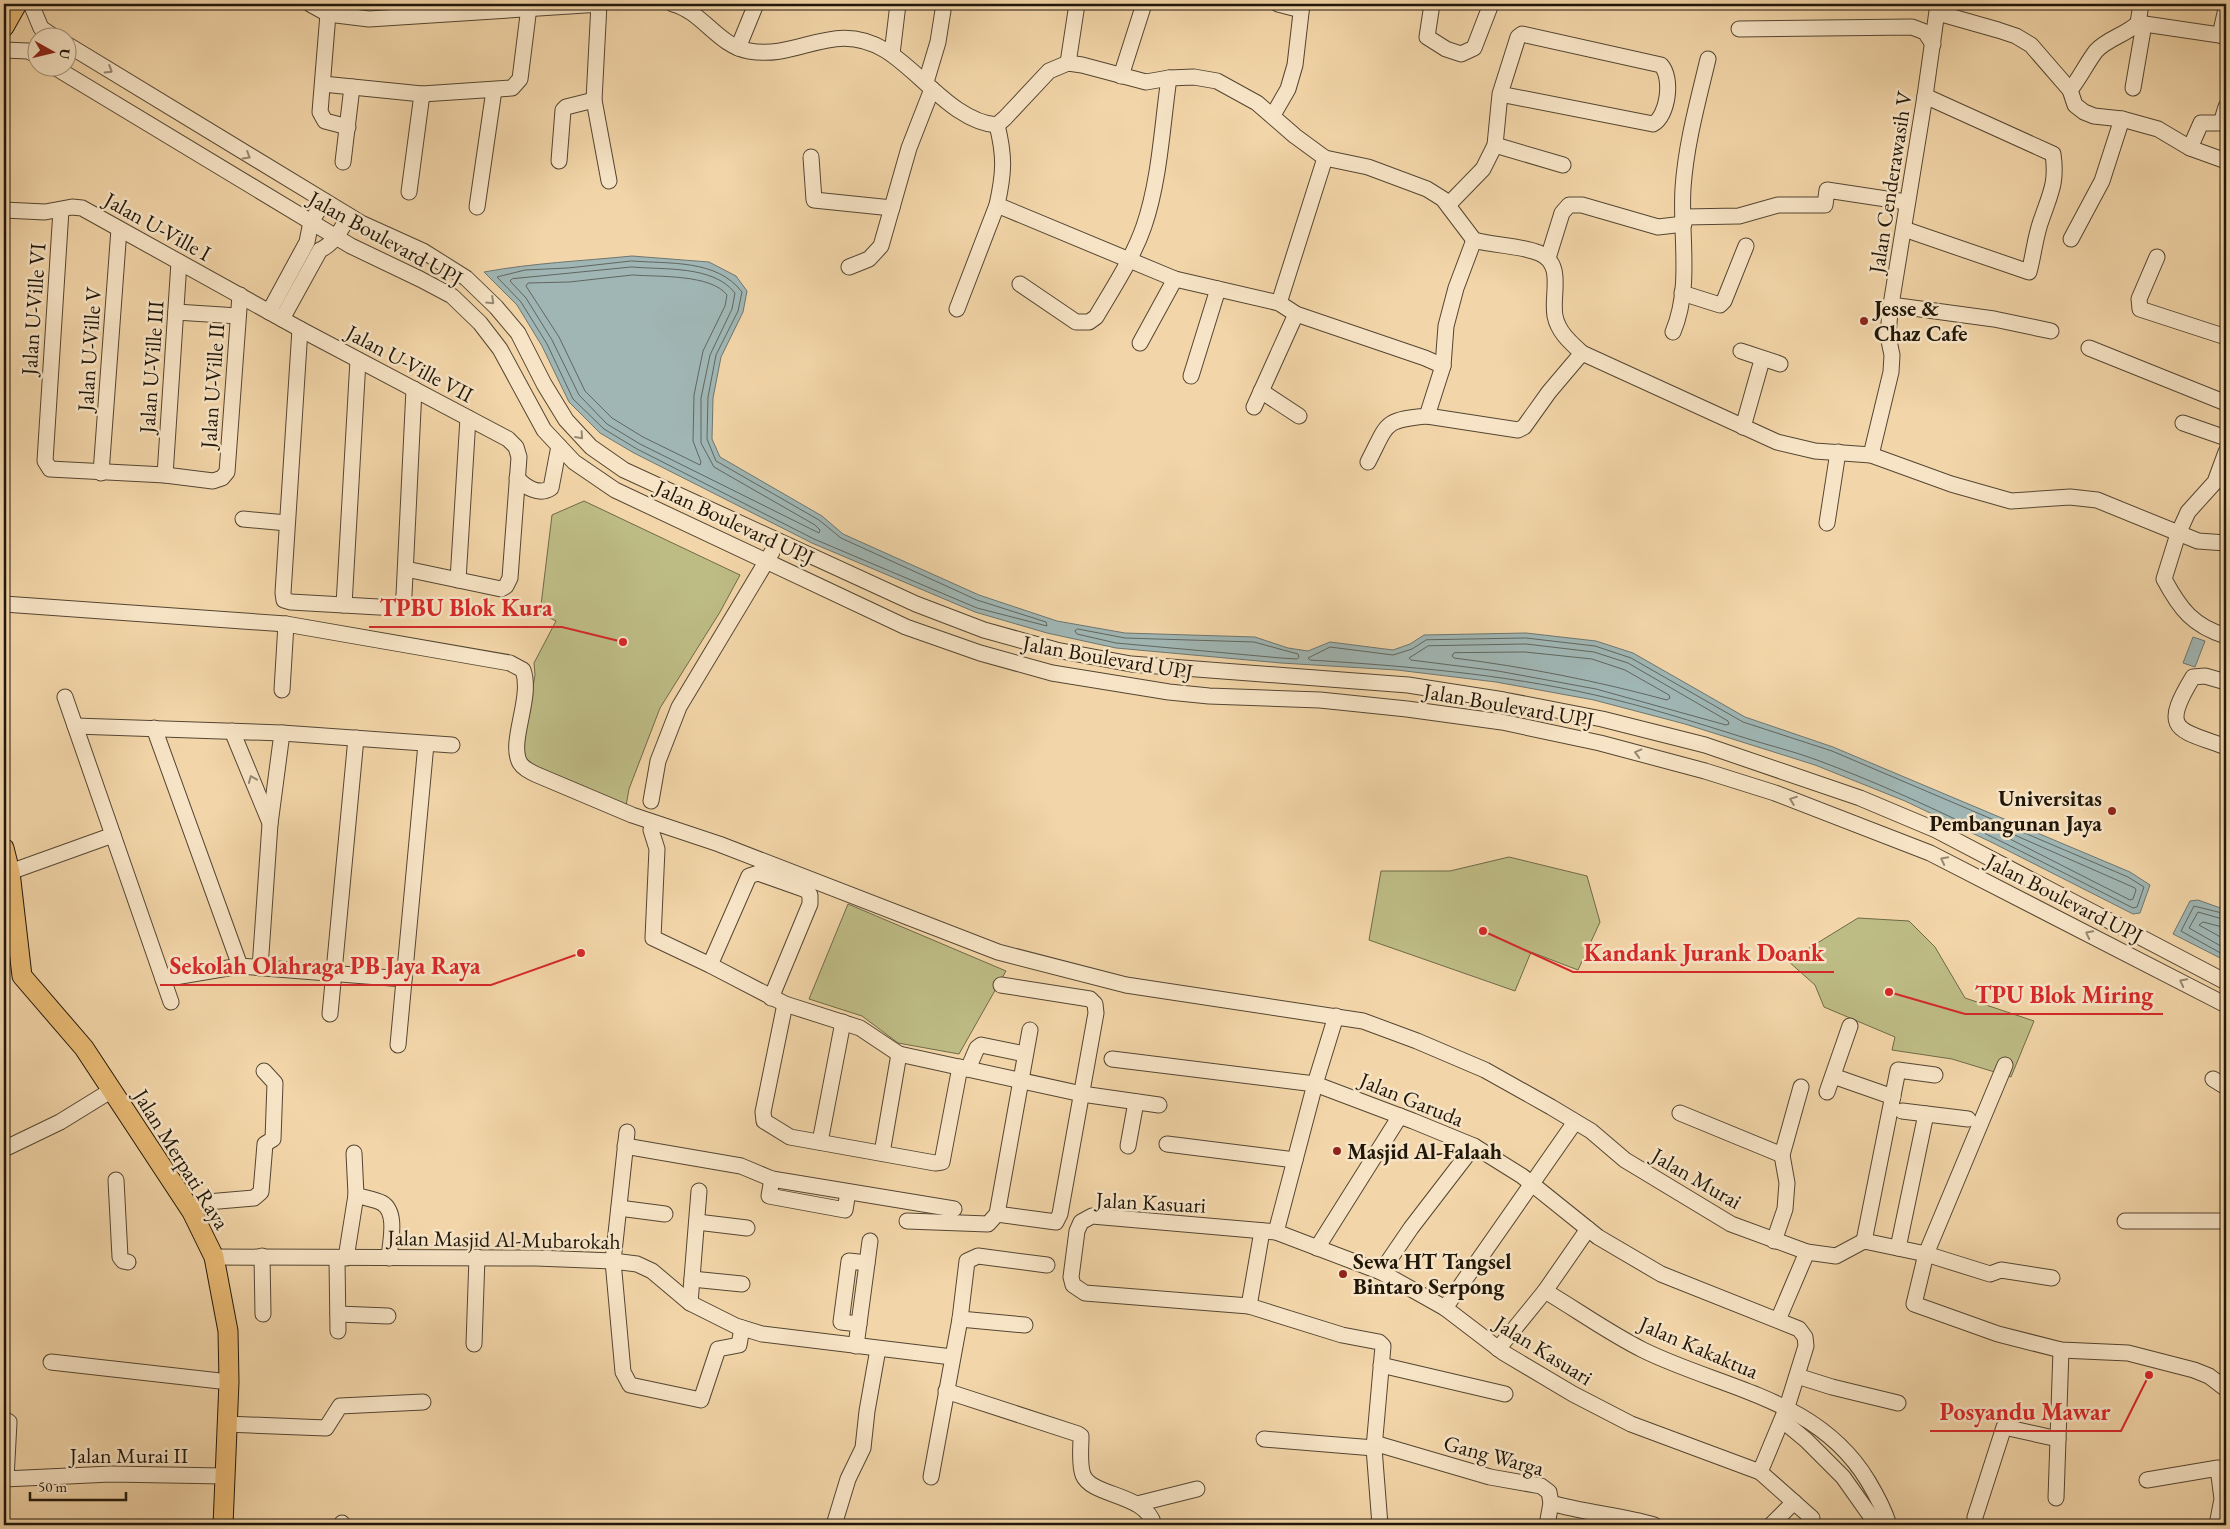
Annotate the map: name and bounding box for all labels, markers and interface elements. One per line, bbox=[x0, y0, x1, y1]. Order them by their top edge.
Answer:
north arrow bbox=[28, 28, 78, 78]
text: U bbox=[55, 47, 75, 61]
one-way arrow bbox=[104, 64, 113, 74]
street label: Jalan Cenderawasih V bbox=[1861, 89, 1919, 277]
one-way arrow bbox=[242, 149, 251, 159]
street label: Jalan Boulevard UPJ bbox=[302, 183, 468, 293]
street label: Jalan U-Ville I bbox=[97, 184, 217, 268]
street label: Jalan U-Ville VI bbox=[14, 241, 53, 378]
street label: Jalan U-Ville V bbox=[71, 285, 108, 414]
place label: Jesse & Chaz Cafe bbox=[1872, 294, 1967, 348]
one-way arrow bbox=[485, 296, 494, 305]
street label: Jalan U-Ville III bbox=[132, 299, 171, 436]
marker: Jesse & Chaz Cafe bbox=[1858, 315, 1870, 327]
street label: Jalan U-Ville VII bbox=[339, 317, 479, 409]
street label: Jalan U-Ville II bbox=[194, 322, 231, 452]
one-way arrow bbox=[574, 430, 583, 439]
street label: Jalan Boulevard UPJ bbox=[649, 472, 819, 572]
callout: TPBU Blok Kura bbox=[369, 588, 562, 627]
text: TPBU Blok Kura bbox=[379, 592, 553, 623]
street label: Jalan Boulevard UPJ bbox=[1019, 628, 1195, 687]
street label: Jalan Boulevard UPJ bbox=[1420, 676, 1596, 735]
one-way arrow bbox=[1633, 748, 1642, 759]
one-way arrow bbox=[247, 775, 258, 784]
place label: Universitas Pembangunan Jaya bbox=[1929, 784, 2102, 838]
one-way arrow bbox=[1789, 795, 1798, 806]
marker: Universitas Pembangunan Jaya bbox=[2106, 805, 2118, 817]
street label: Jalan Boulevard UPJ bbox=[1980, 845, 2148, 951]
one-way arrow bbox=[1940, 856, 1949, 866]
one-way arrow bbox=[2085, 930, 2094, 940]
callout: Kandank Jurank Doank bbox=[1573, 933, 1834, 972]
text: Kandank Jurank Doank bbox=[1584, 937, 1825, 968]
callout: Sekolah Olahraga PB Jaya Raya bbox=[160, 946, 491, 985]
text: Sekolah Olahraga PB Jaya Raya bbox=[169, 950, 481, 982]
callout: TPU Blok Miring bbox=[1965, 975, 2163, 1014]
one-way arrow bbox=[2179, 978, 2188, 989]
text: TPU Blok Miring bbox=[1975, 979, 2154, 1011]
street label: Jalan Garuda bbox=[1354, 1065, 1468, 1134]
street label: Jalan Merpati Raya bbox=[126, 1082, 236, 1235]
place label: Masjid Al-Falaah bbox=[1347, 1137, 1502, 1166]
street label: Jalan Murai bbox=[1645, 1140, 1747, 1216]
marker: Masjid Al-Falaah bbox=[1331, 1145, 1343, 1157]
street label: Jalan Kasuari bbox=[1093, 1185, 1207, 1220]
street label: Jalan Masjid Al-Mubarokah bbox=[385, 1223, 621, 1256]
place label: Sewa HT Tangsel Bintaro Serpong bbox=[1353, 1247, 1511, 1301]
marker: Sewa HT Tangsel Bintaro Serpong bbox=[1337, 1268, 1349, 1280]
street label: Jalan Kasuari bbox=[1488, 1308, 1598, 1392]
street label: Jalan Kakaktua bbox=[1633, 1309, 1763, 1386]
callout: Posyandu Mawar bbox=[1930, 1392, 2121, 1431]
text: Posyandu Mawar bbox=[1940, 1396, 2111, 1428]
street label: Gang Warga bbox=[1440, 1428, 1547, 1483]
street label: Jalan Murai II bbox=[68, 1441, 189, 1470]
scale bar bbox=[30, 1469, 126, 1501]
text: 50 m bbox=[38, 1477, 67, 1496]

